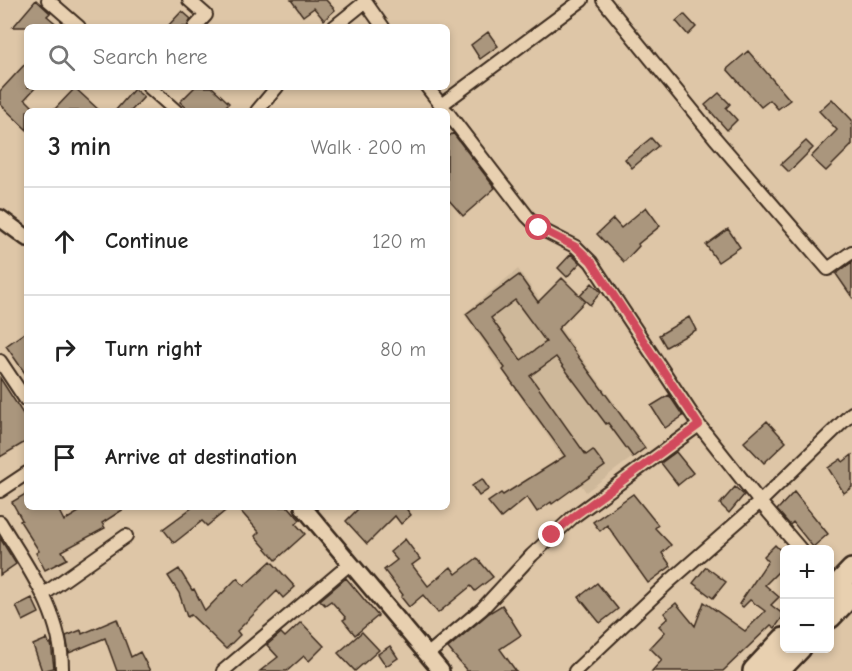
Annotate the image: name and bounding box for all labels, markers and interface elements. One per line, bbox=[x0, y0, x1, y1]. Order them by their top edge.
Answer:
search box bbox=[24, 24, 450, 90]
icon: search bbox=[45, 41, 78, 74]
text: Search here bbox=[93, 44, 208, 70]
text: 3 min bbox=[48, 132, 111, 162]
text: Walk · 200 m bbox=[311, 136, 426, 159]
route start bbox=[525, 214, 551, 240]
icon: ahead bbox=[48, 225, 81, 258]
text: Continue bbox=[105, 228, 188, 254]
text: 120 m bbox=[372, 230, 426, 253]
icon: right bbox=[48, 333, 81, 366]
text: Turn right bbox=[105, 336, 202, 362]
text: 80 m bbox=[380, 338, 426, 361]
icon: arrive bbox=[48, 441, 81, 474]
text: Arrive at destination bbox=[105, 444, 297, 470]
route end bbox=[538, 521, 564, 547]
map controls bbox=[780, 545, 834, 653]
button: + bbox=[780, 545, 834, 599]
button: − bbox=[780, 599, 834, 653]

